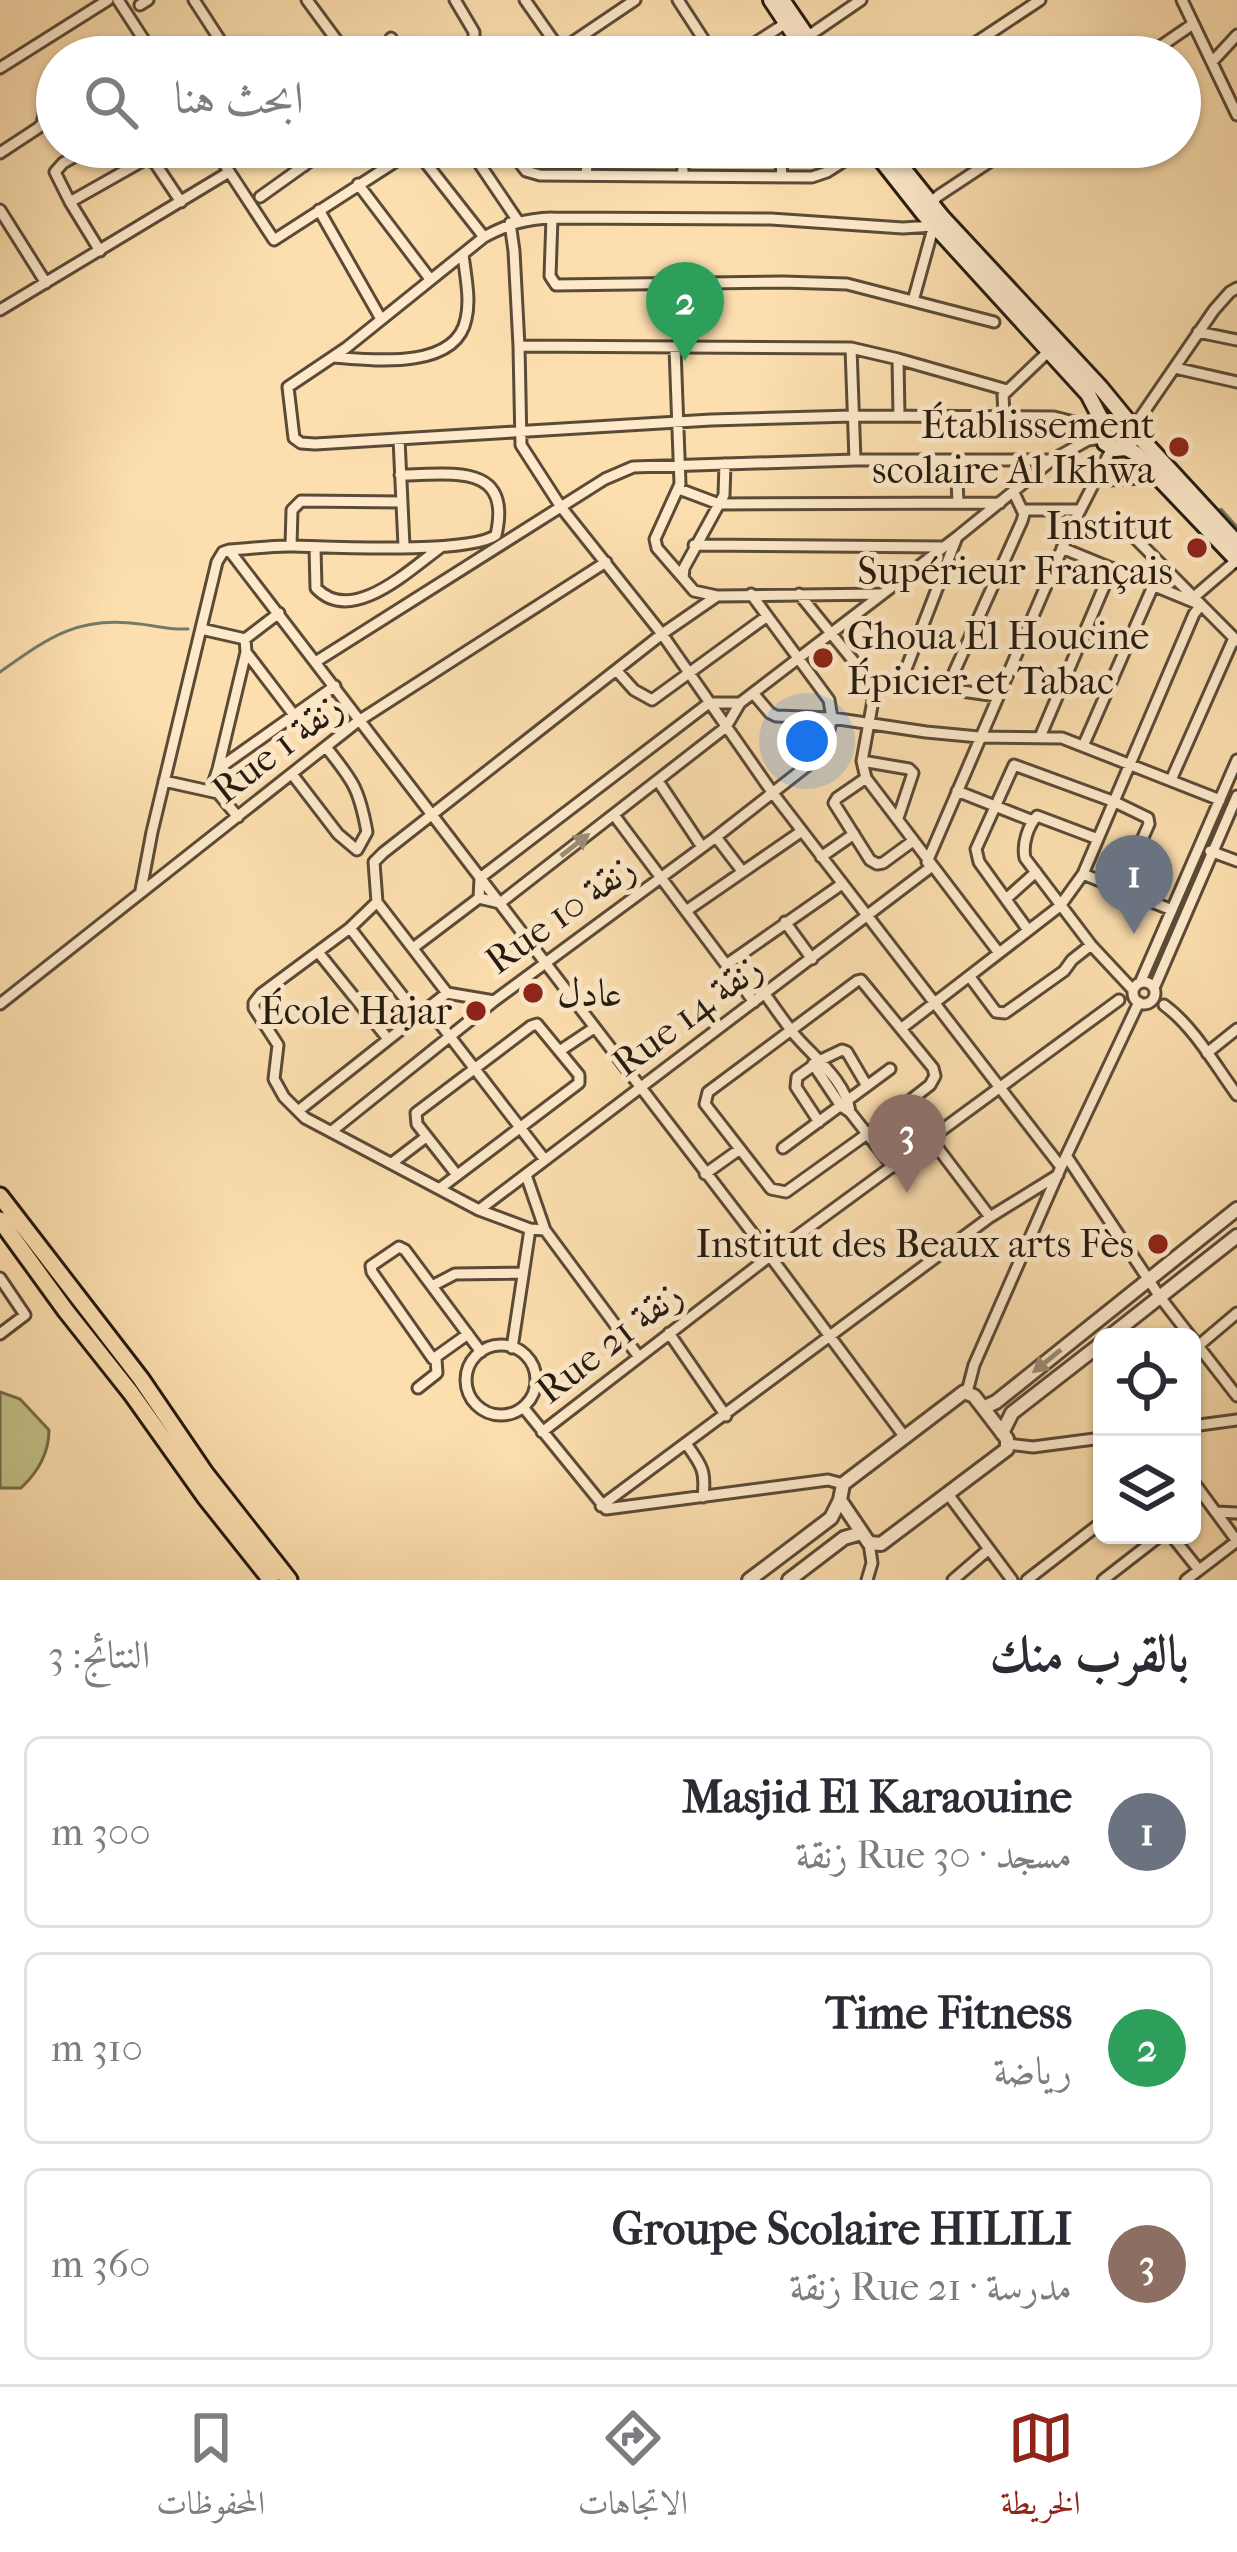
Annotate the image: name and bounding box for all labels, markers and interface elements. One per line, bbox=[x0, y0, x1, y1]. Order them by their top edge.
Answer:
search box bbox=[36, 36, 1201, 168]
icon: search bbox=[78, 69, 144, 135]
text: ابحث هنا bbox=[174, 72, 304, 125]
pin: 2 bbox=[646, 262, 724, 361]
place label: Établissement scolaire Al Ikhwa bbox=[872, 401, 1156, 493]
marker: Établissement scolaire Al Ikhwa bbox=[1166, 434, 1192, 460]
place label: Institut Supérieur Français bbox=[857, 503, 1173, 594]
marker: Institut Supérieur Français bbox=[1184, 535, 1210, 561]
place label: Ghoua El Houcine Épicier et Tabac bbox=[847, 613, 1149, 704]
marker: Ghoua El Houcine Épicier et Tabac bbox=[810, 645, 836, 671]
street label: Rue 1 زنقة bbox=[203, 683, 351, 813]
your location bbox=[777, 711, 837, 771]
one-way arrow bbox=[559, 834, 591, 858]
pin: 1 bbox=[1095, 835, 1173, 934]
street label: Rue 10 زنقة bbox=[476, 844, 644, 984]
street label: Rue 14 زنقة bbox=[603, 944, 771, 1086]
place label: عادل bbox=[557, 970, 622, 1016]
marker: عادل bbox=[520, 980, 546, 1006]
place label: École Hajar bbox=[260, 987, 452, 1034]
marker: École Hajar bbox=[463, 998, 489, 1024]
pin: 3 bbox=[868, 1094, 946, 1193]
place label: Institut des Beaux arts Fès bbox=[696, 1221, 1134, 1267]
marker: Institut des Beaux arts Fès bbox=[1145, 1231, 1171, 1257]
street label: Rue 21 زنقة bbox=[527, 1271, 691, 1413]
map controls bbox=[1093, 1328, 1201, 1544]
button: locate bbox=[1093, 1328, 1201, 1436]
one-way arrow bbox=[1032, 1348, 1063, 1373]
button: layers bbox=[1093, 1436, 1201, 1544]
text: بالقرب منك bbox=[990, 1624, 1189, 1684]
text: النتائج: 3 bbox=[48, 1632, 150, 1678]
text: Masjid El Karaouine bbox=[682, 1771, 1072, 1824]
text: 300 m bbox=[51, 1809, 151, 1855]
text: 1 bbox=[1140, 1809, 1154, 1855]
text: مسجد · Rue 30 زنقة bbox=[795, 1832, 1072, 1878]
text: Time Fitness bbox=[826, 1987, 1072, 2040]
text: 310 m bbox=[51, 2025, 143, 2071]
text: 2 bbox=[1137, 2025, 1157, 2071]
text: رياضة bbox=[993, 2048, 1072, 2094]
text: Groupe Scolaire HILILI bbox=[612, 2203, 1072, 2256]
text: 360 m bbox=[51, 2241, 150, 2287]
text: 3 bbox=[1139, 2241, 1155, 2287]
text: مدرسة · Rue 21 زنقة bbox=[789, 2264, 1072, 2310]
tab: المحفوظات bbox=[156, 2405, 265, 2535]
tab: الاتجاهات bbox=[578, 2405, 688, 2535]
tab: الخريطة bbox=[1000, 2405, 1081, 2535]

